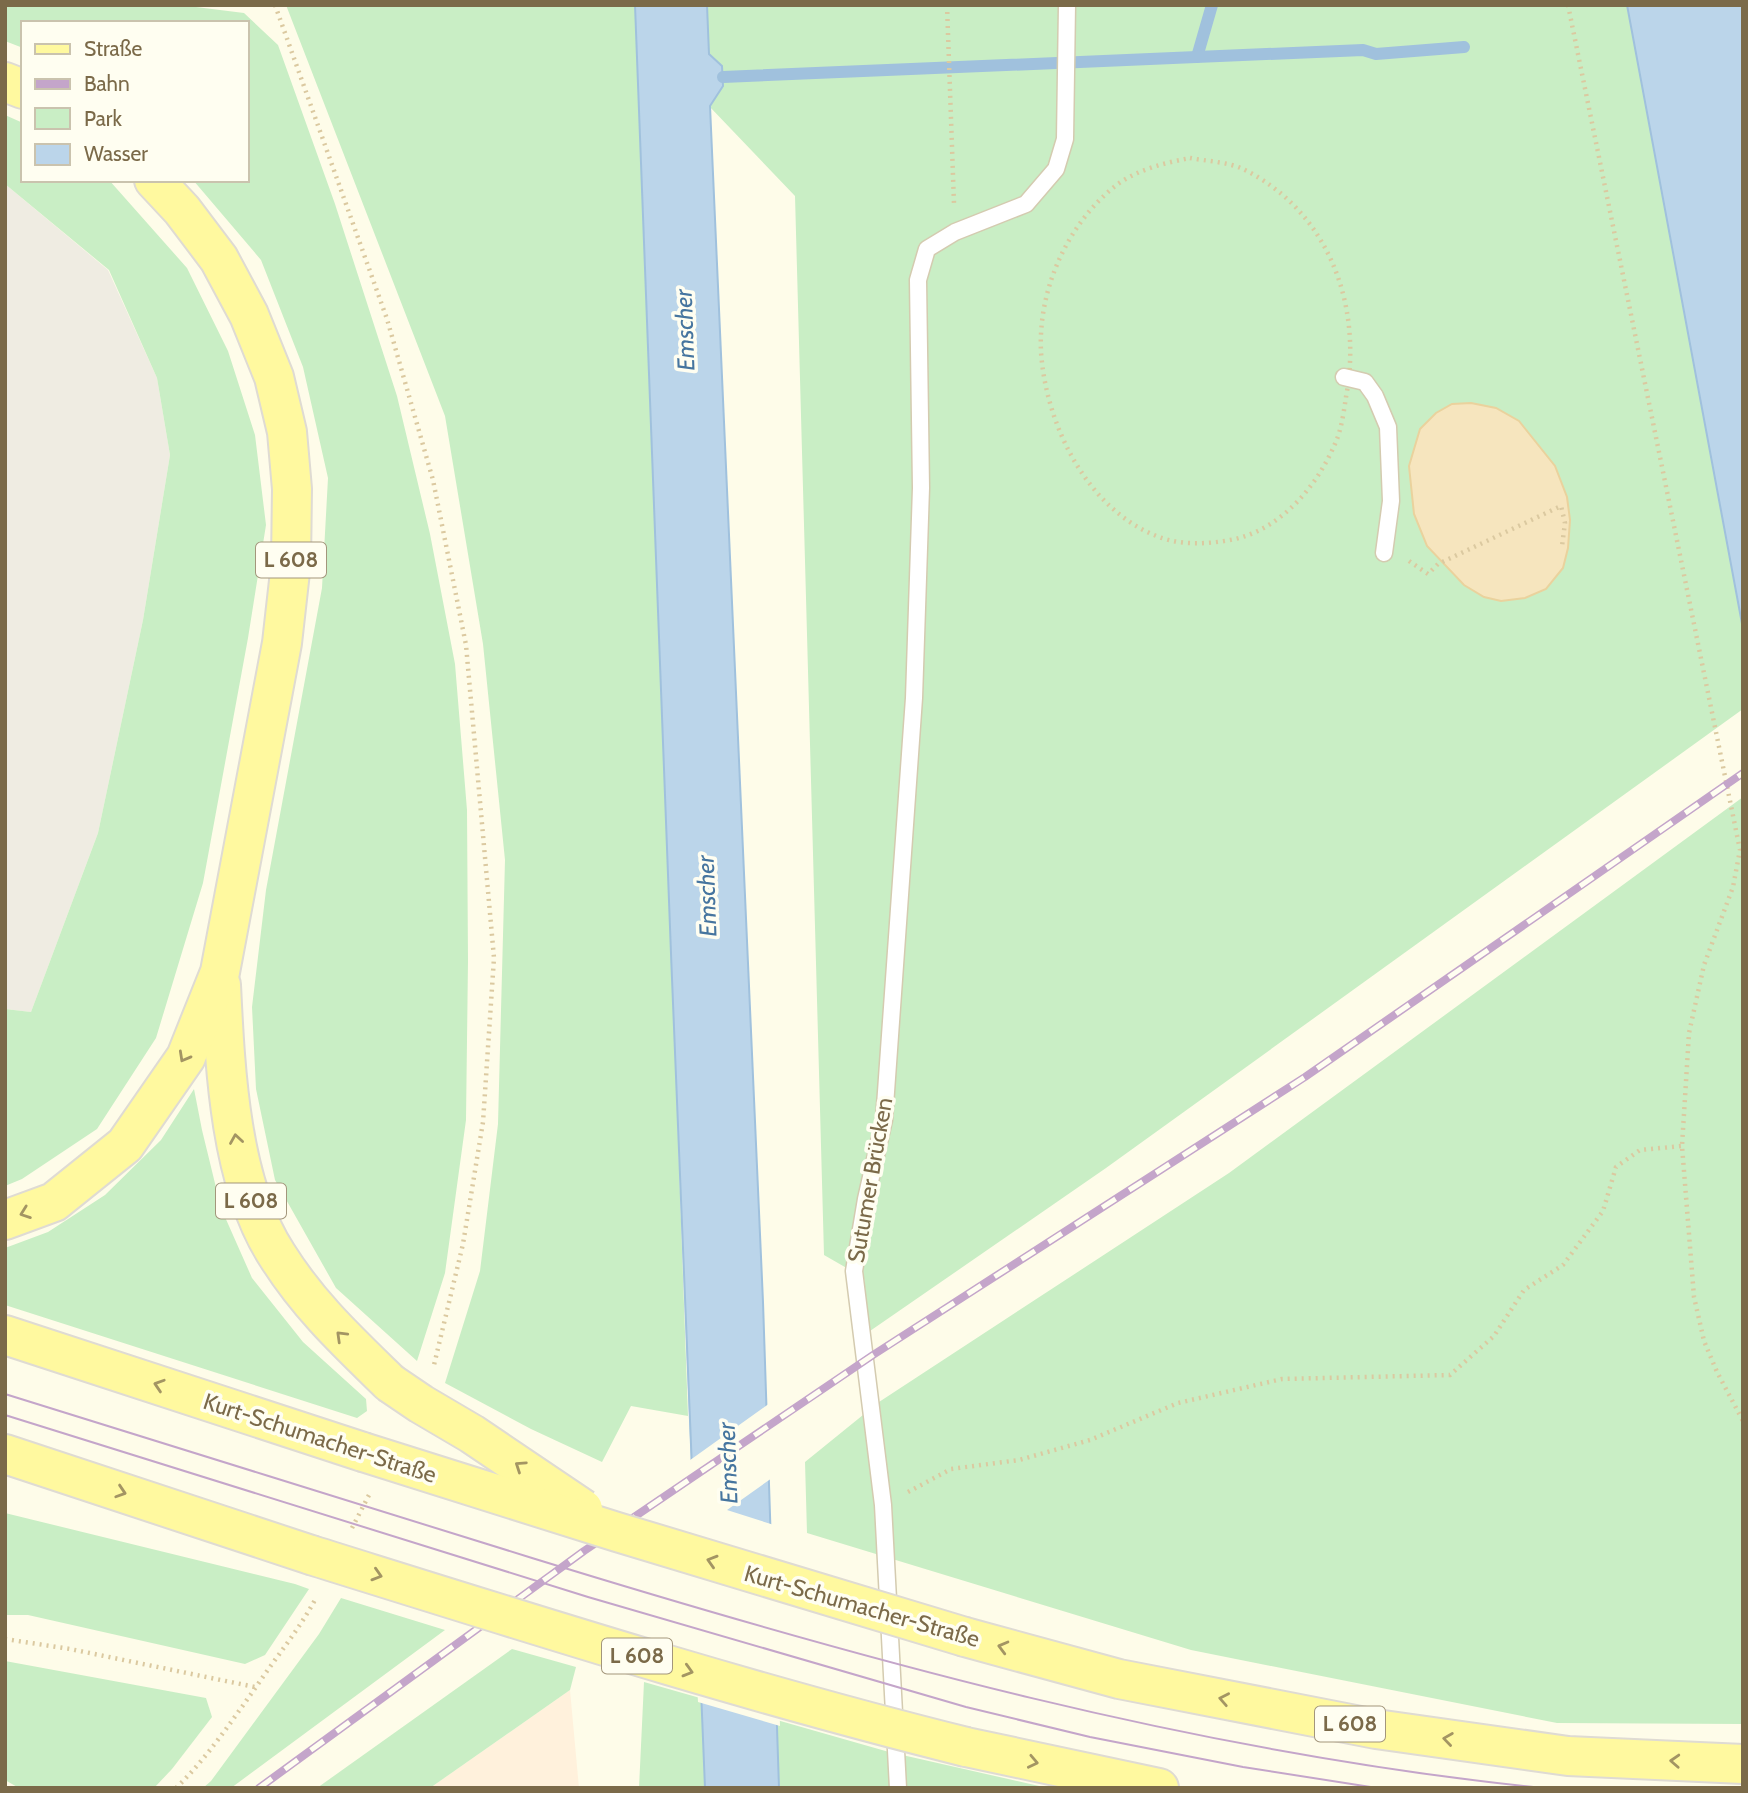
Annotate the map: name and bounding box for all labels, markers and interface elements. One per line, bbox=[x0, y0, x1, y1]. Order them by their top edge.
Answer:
legend bbox=[21, 21, 248, 182]
text: Straße bbox=[84, 36, 143, 61]
text: Bahn bbox=[84, 71, 130, 96]
text: Park bbox=[84, 106, 122, 131]
text: Wasser bbox=[84, 141, 148, 166]
water label: Emscher bbox=[669, 287, 700, 371]
road number: L 608 bbox=[256, 542, 326, 578]
water label: Emscher bbox=[691, 853, 722, 937]
one-way arrow bbox=[179, 1050, 192, 1062]
street label: Sutumer Brücken bbox=[842, 1095, 898, 1265]
one-way arrow bbox=[229, 1133, 244, 1145]
road number: L 608 bbox=[216, 1184, 286, 1218]
one-way arrow bbox=[20, 1204, 32, 1218]
one-way arrow bbox=[337, 1331, 350, 1344]
one-way arrow bbox=[153, 1379, 165, 1394]
street label: Kurt-Schumacher-Straße bbox=[200, 1387, 440, 1489]
water label: Emscher bbox=[712, 1420, 743, 1504]
one-way arrow bbox=[515, 1462, 528, 1474]
one-way arrow bbox=[114, 1484, 126, 1498]
one-way arrow bbox=[707, 1555, 719, 1570]
street label: Kurt-Schumacher-Straße bbox=[741, 1559, 983, 1653]
one-way arrow bbox=[370, 1567, 382, 1581]
road number: L 608 bbox=[602, 1638, 672, 1674]
one-way arrow bbox=[997, 1641, 1009, 1655]
one-way arrow bbox=[681, 1663, 693, 1677]
one-way arrow bbox=[1218, 1693, 1230, 1708]
road number: L 608 bbox=[1315, 1706, 1385, 1742]
one-way arrow bbox=[1442, 1732, 1454, 1747]
one-way arrow bbox=[1669, 1753, 1680, 1768]
one-way arrow bbox=[1027, 1754, 1039, 1768]

